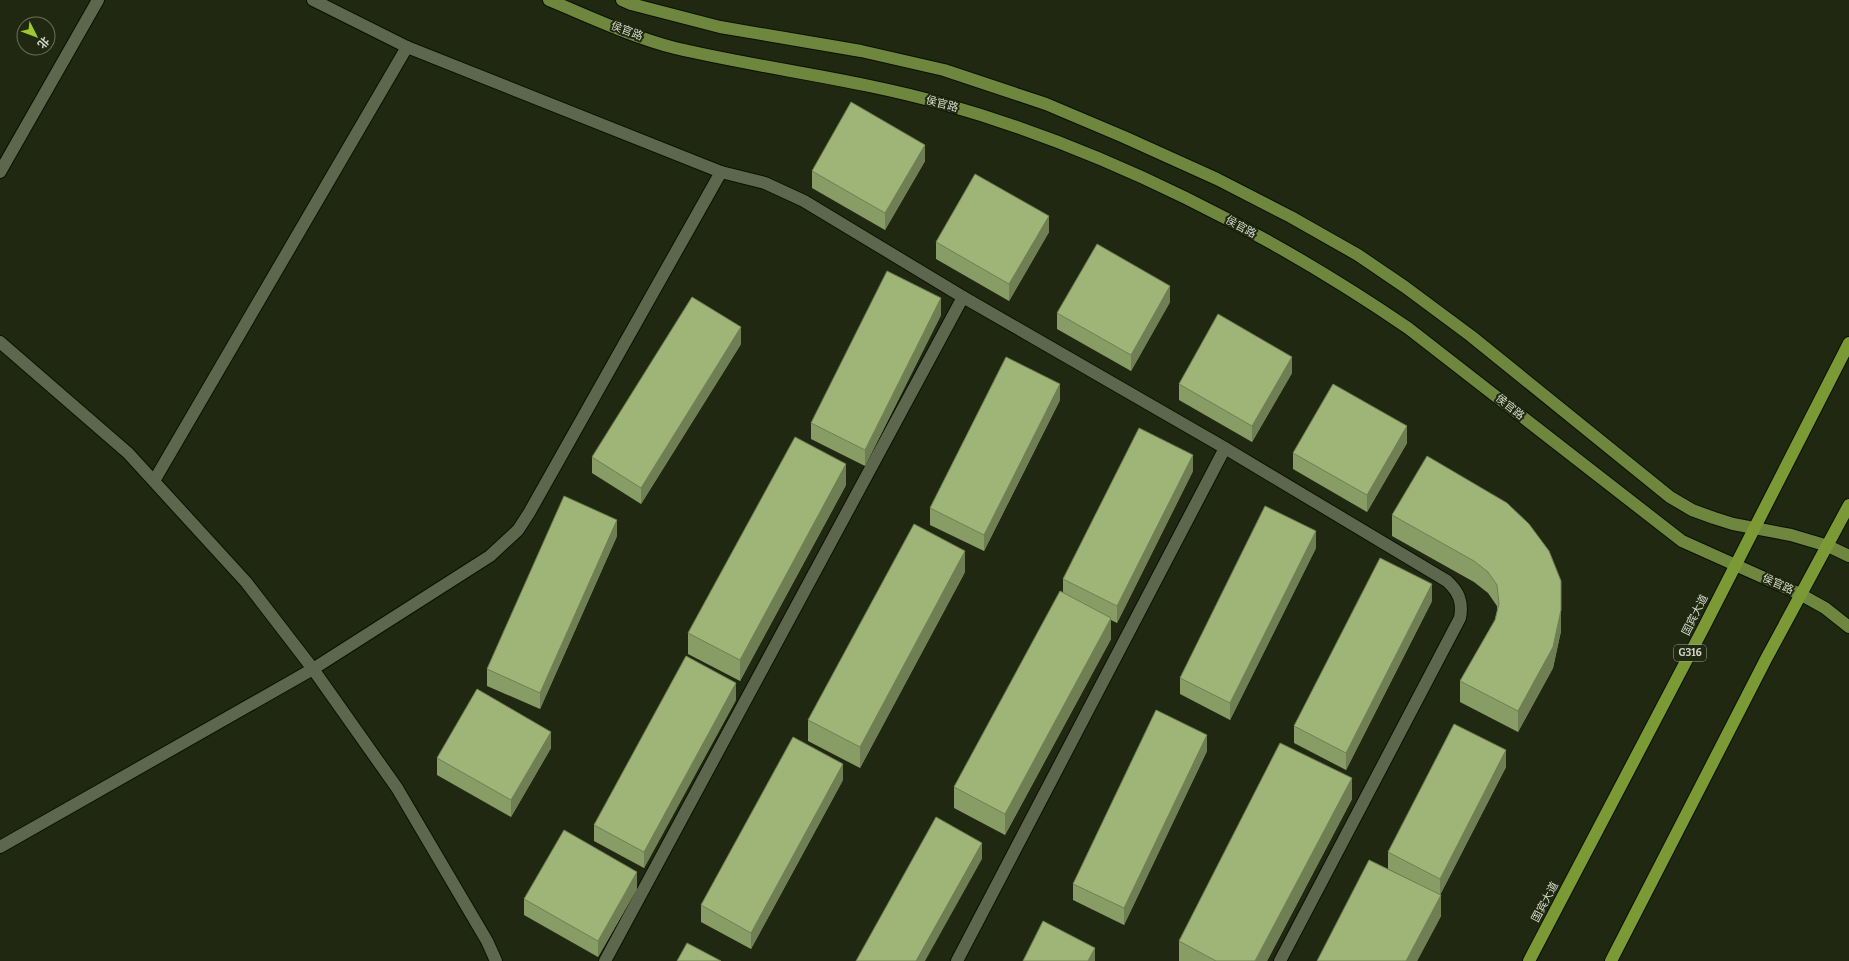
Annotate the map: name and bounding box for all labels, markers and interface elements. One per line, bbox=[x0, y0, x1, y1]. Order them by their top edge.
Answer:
north arrow bbox=[16, 16, 56, 56]
street label: 侯官路 bbox=[609, 19, 645, 43]
text: 北 bbox=[35, 34, 52, 51]
street label: 侯官路 bbox=[924, 93, 960, 115]
street label: 侯官路 bbox=[1223, 213, 1259, 241]
street label: 侯官路 bbox=[1493, 392, 1527, 422]
street label: 侯官路 bbox=[1760, 571, 1796, 597]
street label: 国宾大道 bbox=[1679, 592, 1711, 638]
road number: G316 bbox=[1674, 645, 1706, 661]
street label: 国宾大道 bbox=[1529, 880, 1561, 924]

